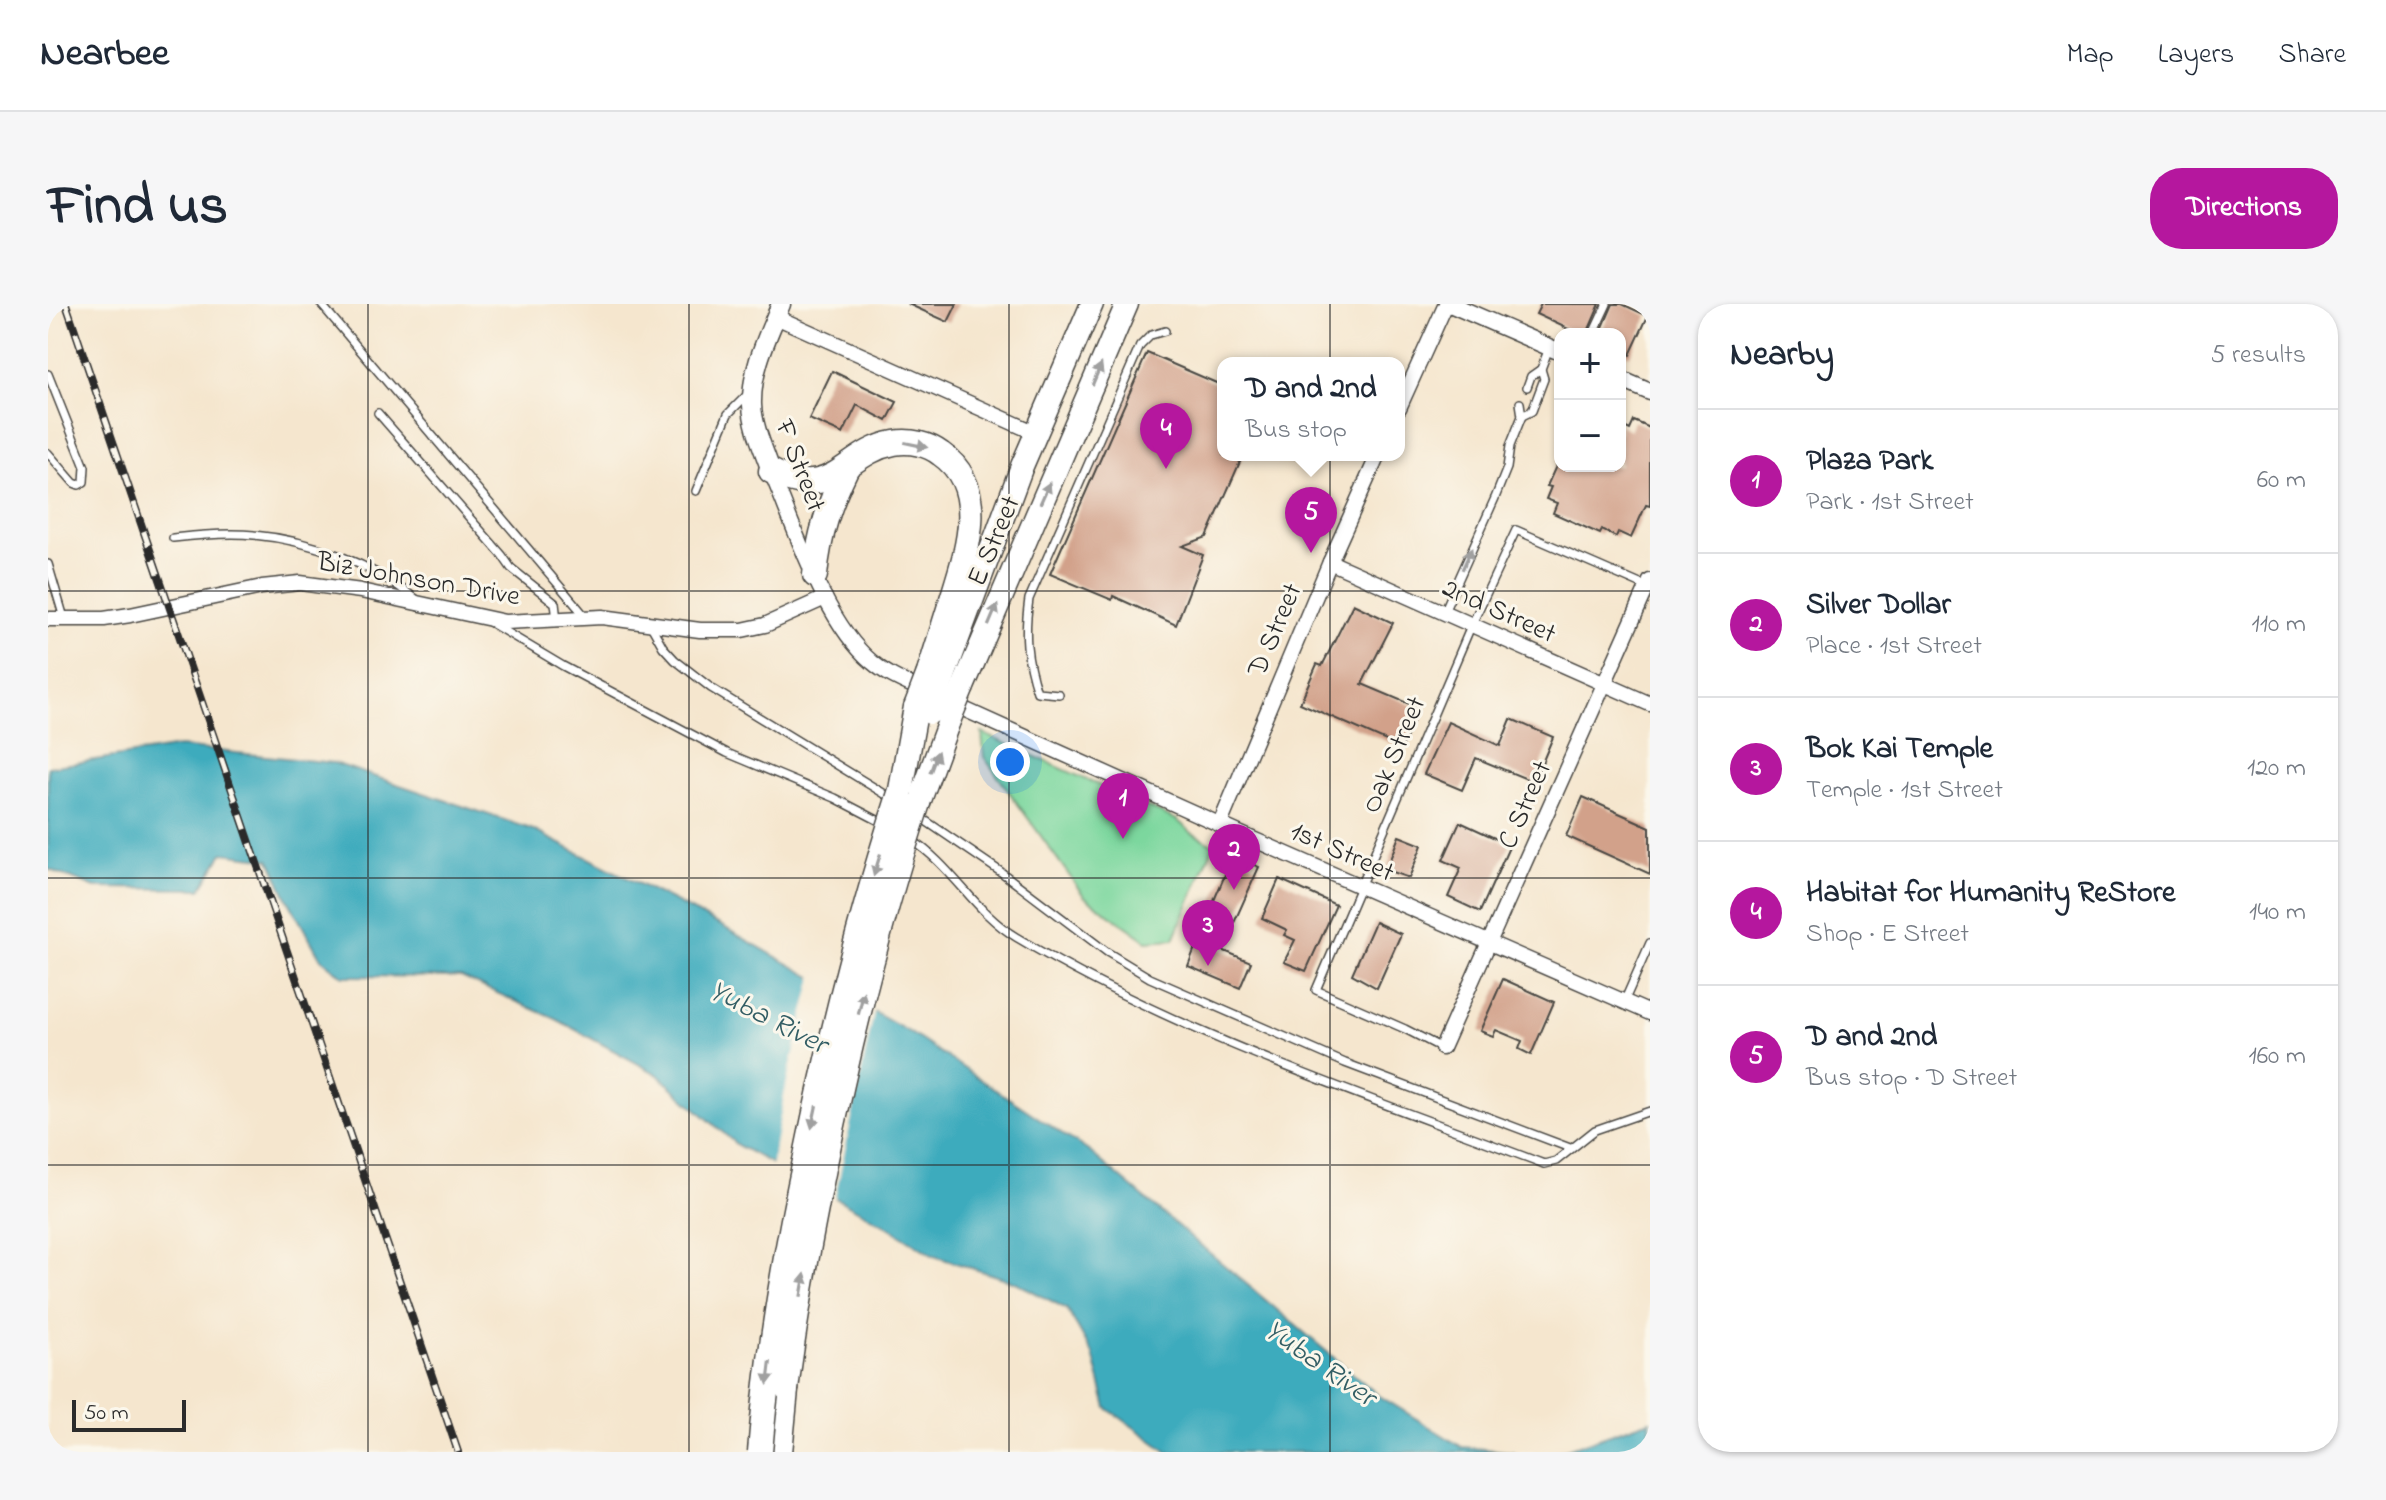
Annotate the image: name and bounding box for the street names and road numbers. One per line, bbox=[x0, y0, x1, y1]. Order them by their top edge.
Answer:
street label: F Street bbox=[762, 413, 835, 518]
street label: E Street bbox=[958, 490, 1033, 593]
street label: Biz Johnson Drive bbox=[313, 542, 523, 619]
street label: 2nd Street bbox=[1435, 569, 1562, 656]
street label: D Street bbox=[1238, 577, 1314, 684]
street label: Oak Street bbox=[1352, 691, 1438, 820]
street label: C Street bbox=[1489, 755, 1564, 856]
street label: 1st Street bbox=[1283, 812, 1400, 894]

